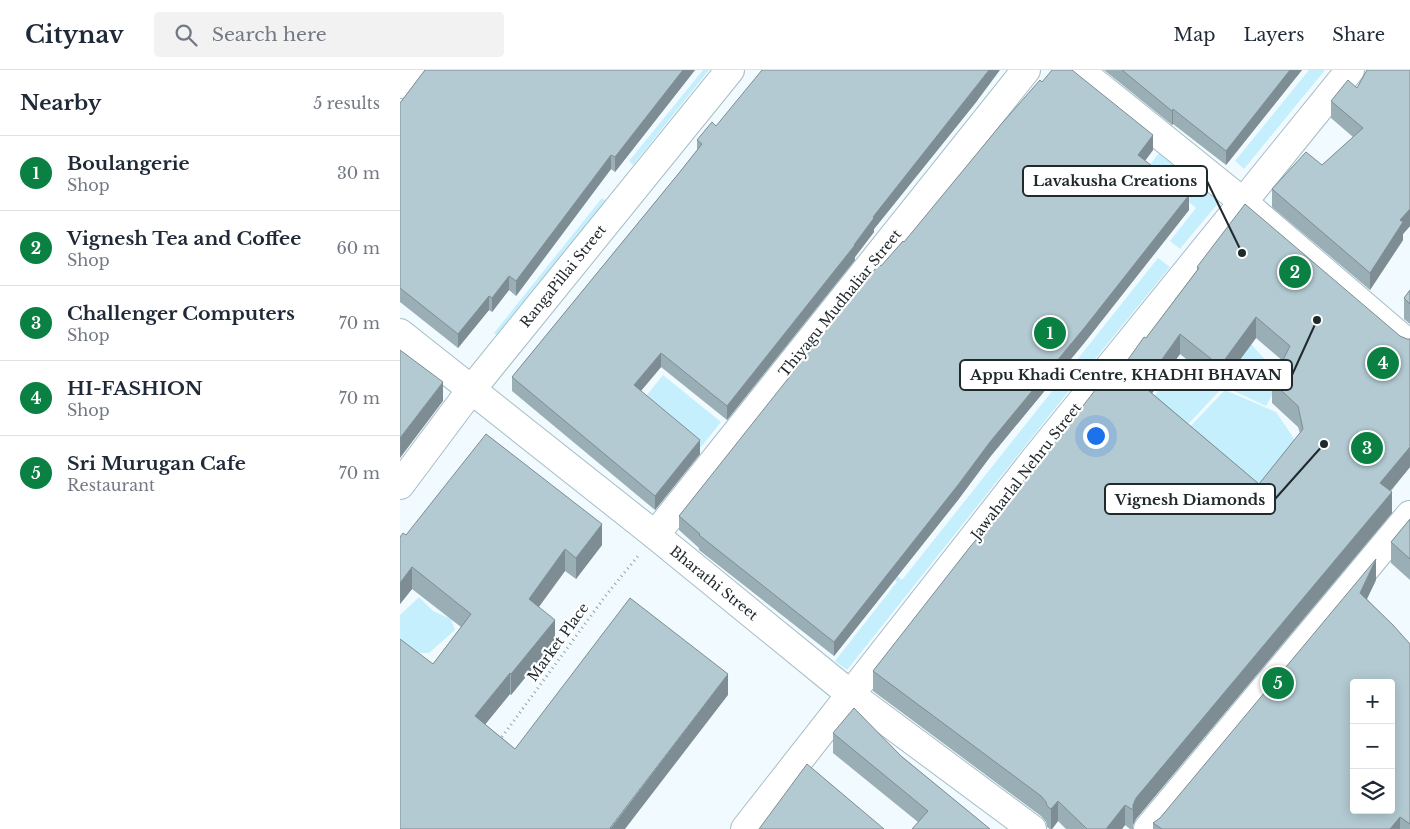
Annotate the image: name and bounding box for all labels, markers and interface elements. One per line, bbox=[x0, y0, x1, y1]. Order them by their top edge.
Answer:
search box bbox=[154, 12, 504, 57]
text: Citynav bbox=[25, 20, 124, 49]
icon: search bbox=[172, 21, 200, 49]
text: Search here bbox=[212, 23, 327, 46]
text: Map bbox=[1174, 24, 1215, 46]
text: Layers bbox=[1243, 24, 1304, 46]
text: Share bbox=[1332, 24, 1385, 46]
text: Nearby bbox=[20, 90, 101, 116]
text: 5 results bbox=[313, 93, 380, 113]
text: Boulangerie bbox=[67, 152, 190, 175]
text: 1 bbox=[33, 163, 39, 183]
text: 30 m bbox=[337, 163, 380, 183]
callout: Lavakusha Creations bbox=[1023, 166, 1207, 196]
text: Lavakusha Creations bbox=[1033, 171, 1197, 190]
text: Shop bbox=[67, 175, 110, 195]
street label: RangaPillai Street bbox=[516, 221, 610, 331]
street label: Thiyagu Mudhaliar Street bbox=[775, 225, 906, 380]
text: Vignesh Tea and Coffee bbox=[67, 227, 301, 250]
text: 2 bbox=[31, 238, 41, 258]
text: 60 m bbox=[337, 238, 380, 258]
text: Shop bbox=[67, 250, 110, 270]
pin: 2 bbox=[1279, 253, 1311, 291]
text: Challenger Computers bbox=[67, 302, 295, 325]
text: 3 bbox=[31, 313, 41, 333]
text: 70 m bbox=[339, 313, 380, 333]
pin: 1 bbox=[1034, 314, 1066, 352]
text: Shop bbox=[67, 325, 110, 345]
pin: 4 bbox=[1367, 344, 1399, 382]
callout: Appu Khadi Centre, KHADHI BHAVAN bbox=[960, 360, 1292, 390]
text: Appu Khadi Centre, KHADHI BHAVAN bbox=[969, 365, 1282, 384]
text: HI-FASHION bbox=[67, 377, 203, 400]
text: 4 bbox=[31, 388, 41, 408]
text: 70 m bbox=[339, 388, 380, 408]
street label: Jawaharlal Nehru Street bbox=[966, 398, 1086, 545]
text: Shop bbox=[67, 400, 110, 420]
your location bbox=[1083, 423, 1109, 449]
pin: 3 bbox=[1351, 429, 1383, 467]
text: Sri Murugan Cafe bbox=[67, 452, 246, 475]
text: 5 bbox=[31, 463, 41, 483]
text: 70 m bbox=[339, 463, 380, 483]
text: Restaurant bbox=[67, 475, 155, 495]
callout: Vignesh Diamonds bbox=[1105, 484, 1275, 514]
text: Vignesh Diamonds bbox=[1114, 490, 1265, 509]
street label: Bharathi Street bbox=[666, 542, 762, 625]
street label: Market Place bbox=[524, 599, 592, 685]
pin: 5 bbox=[1262, 664, 1294, 702]
map controls bbox=[1350, 679, 1395, 814]
button: + bbox=[1350, 679, 1395, 724]
button: − bbox=[1350, 724, 1395, 769]
button: layers bbox=[1350, 769, 1395, 814]

